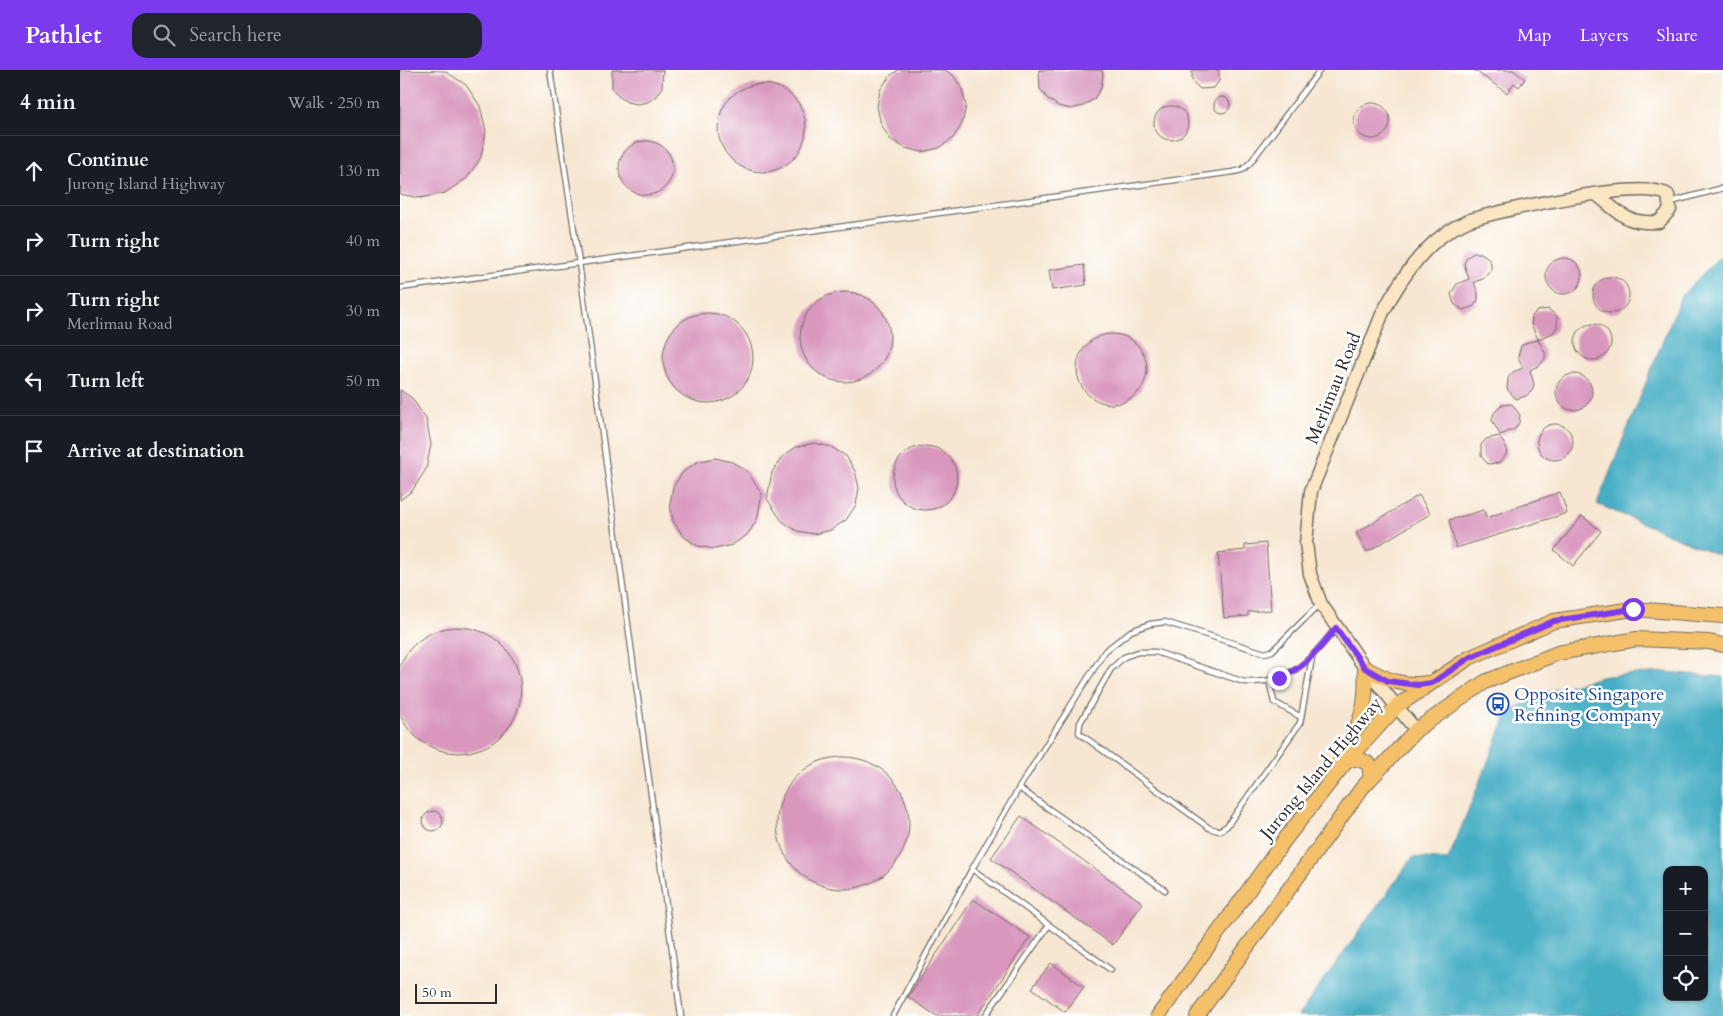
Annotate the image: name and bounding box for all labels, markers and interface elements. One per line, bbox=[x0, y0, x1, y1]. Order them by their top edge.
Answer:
search box bbox=[132, 13, 482, 58]
text: Pathlet bbox=[25, 19, 102, 52]
icon: search bbox=[150, 21, 178, 49]
text: Search here bbox=[190, 22, 282, 48]
text: Map bbox=[1517, 23, 1552, 48]
text: Layers bbox=[1580, 23, 1629, 48]
text: Share bbox=[1657, 23, 1698, 48]
text: 4 min bbox=[20, 88, 76, 117]
text: Walk · 250 m bbox=[288, 92, 380, 114]
text: Continue bbox=[67, 147, 149, 173]
icon: ahead bbox=[20, 157, 48, 185]
text: 130 m bbox=[338, 160, 380, 182]
text: Jurong Island Highway bbox=[67, 173, 226, 195]
icon: right bbox=[20, 227, 48, 255]
text: Turn right bbox=[67, 228, 159, 254]
text: 40 m bbox=[346, 230, 380, 252]
text: Turn right bbox=[67, 287, 159, 313]
icon: right bbox=[20, 297, 48, 325]
text: 30 m bbox=[346, 300, 380, 322]
text: Merlimau Road bbox=[67, 313, 172, 335]
street label: Merlimau Road bbox=[1300, 328, 1367, 448]
icon: left bbox=[20, 367, 48, 395]
text: Turn left bbox=[67, 368, 144, 394]
text: 50 m bbox=[346, 370, 380, 392]
icon: arrive bbox=[20, 437, 48, 465]
text: Arrive at destination bbox=[67, 438, 244, 464]
route start bbox=[1622, 598, 1645, 621]
route end bbox=[1268, 667, 1291, 690]
place label: Opposite Singapore Refining Company bbox=[1514, 682, 1664, 728]
street label: Jurong Island Highway bbox=[1253, 692, 1389, 847]
bus stop icon: Opposite Singapore Refining Company bbox=[1486, 692, 1510, 716]
map controls bbox=[1663, 866, 1708, 1001]
button: + bbox=[1663, 866, 1708, 911]
button: − bbox=[1663, 911, 1708, 956]
button: locate bbox=[1663, 956, 1708, 1001]
scale bar bbox=[415, 981, 498, 1004]
text: 50 m bbox=[422, 983, 452, 1002]

